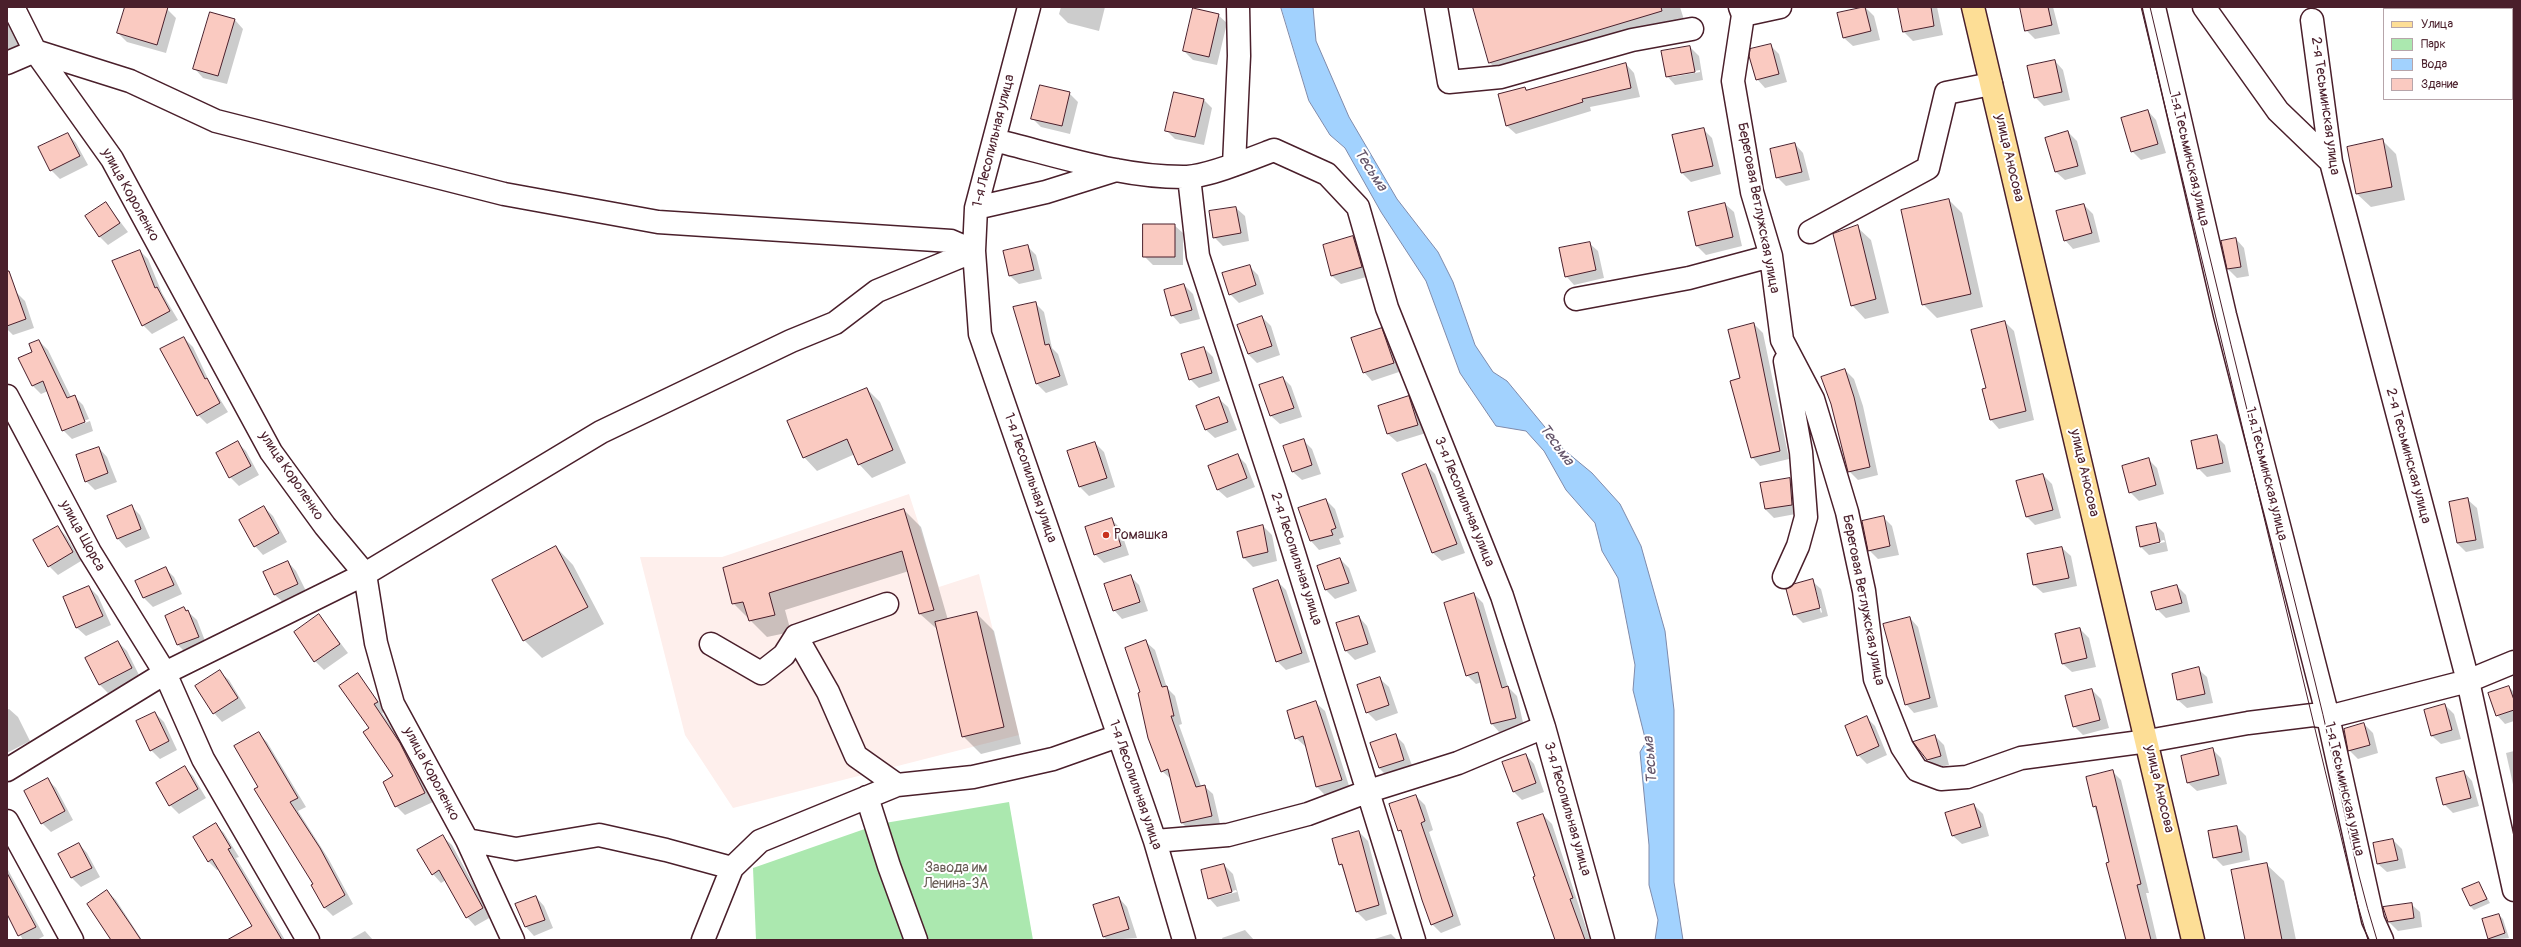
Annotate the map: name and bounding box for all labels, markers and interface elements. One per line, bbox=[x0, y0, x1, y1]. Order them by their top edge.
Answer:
legend bbox=[2383, 8, 2513, 100]
text: Улица bbox=[2421, 17, 2453, 32]
street label: 2-я Тесьминская улица bbox=[2307, 36, 2343, 176]
text: Парк bbox=[2421, 37, 2446, 52]
text: Вода bbox=[2421, 57, 2447, 72]
street label: 1-я Лесопильная улица bbox=[969, 73, 1019, 209]
text: Здание bbox=[2421, 77, 2458, 92]
street label: 1-я Тесьминская улица bbox=[2165, 90, 2213, 228]
street label: улица Аносова bbox=[1991, 112, 2027, 204]
street label: Береговая Ветлужская улица bbox=[1733, 121, 1783, 295]
water label: Тесьма bbox=[1350, 145, 1390, 195]
street label: улица Короленко bbox=[98, 146, 162, 244]
street label: 2-я Тесьминская улица bbox=[2382, 387, 2434, 525]
street label: 1-я Тесьминская улица bbox=[2241, 405, 2291, 543]
street label: 1-я Лесопильная улица bbox=[1000, 411, 1060, 545]
water label: Тесьма bbox=[1535, 421, 1577, 469]
street label: улица Аносова bbox=[2066, 427, 2102, 519]
street label: улица Короленко bbox=[255, 428, 327, 524]
street label: 3-я Лесопильная улица bbox=[1430, 435, 1498, 569]
street label: 2-я Лесопильная улица bbox=[1267, 491, 1325, 627]
street label: улица Щорса bbox=[56, 498, 108, 574]
street label: Береговая Ветлужская улица bbox=[1838, 513, 1888, 687]
place label: Ромашка bbox=[1114, 527, 1168, 543]
marker: Ромашка bbox=[1101, 530, 1111, 540]
street label: 1-я Лесопильная улица bbox=[1105, 718, 1165, 852]
street label: 1-я Тесьминская улица bbox=[2320, 720, 2368, 858]
street label: улица Короленко bbox=[399, 724, 463, 824]
water label: Тесьма bbox=[1640, 736, 1662, 784]
street label: 3-я Лесопильная улица bbox=[1540, 740, 1594, 878]
street label: улица Аносова bbox=[2141, 743, 2177, 835]
park label: Завода им Ленина-3А bbox=[924, 860, 988, 892]

